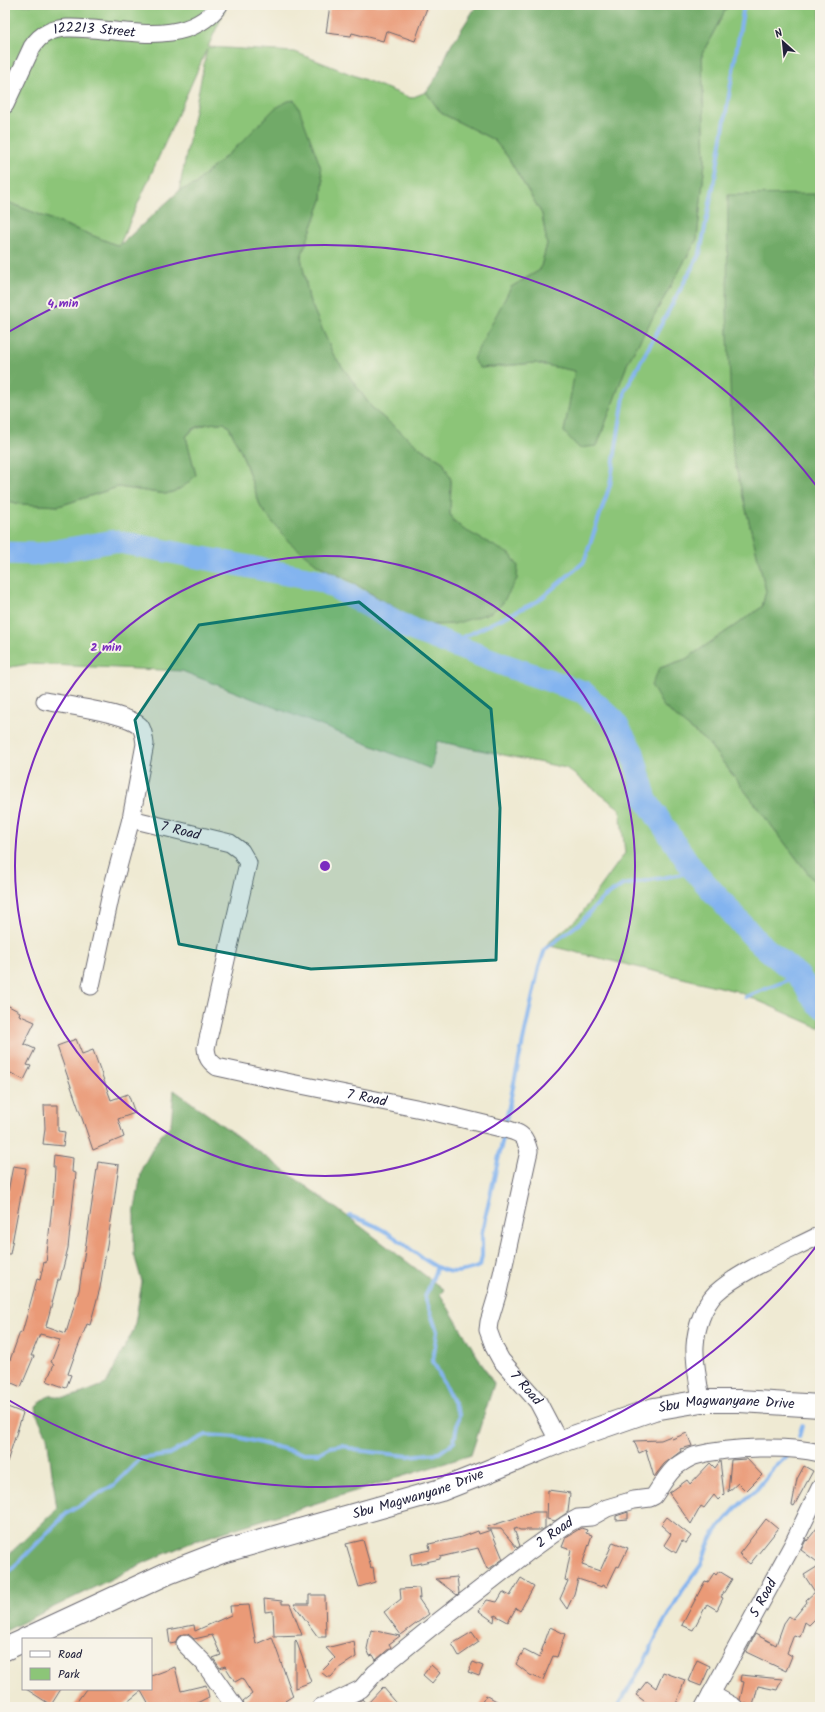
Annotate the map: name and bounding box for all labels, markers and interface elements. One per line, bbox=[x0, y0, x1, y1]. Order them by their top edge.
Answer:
street label: 122213 Street bbox=[51, 17, 137, 44]
north arrow bbox=[763, 22, 803, 62]
text: N bbox=[772, 24, 786, 44]
text: 4 min bbox=[48, 294, 79, 313]
text: 2 min bbox=[90, 638, 122, 657]
street label: 7 Road bbox=[158, 816, 204, 847]
centre of rings bbox=[318, 859, 332, 873]
street label: 7 Road bbox=[345, 1083, 390, 1113]
street label: 7 Road bbox=[504, 1366, 548, 1411]
street label: Sbu Magwanyane Drive bbox=[657, 1390, 796, 1419]
street label: Sbu Magwanyane Drive bbox=[350, 1463, 488, 1526]
street label: 2 Road bbox=[531, 1511, 578, 1554]
street label: 5 Road bbox=[744, 1574, 783, 1622]
legend bbox=[22, 1638, 152, 1690]
text: Road bbox=[58, 1645, 83, 1664]
text: Park bbox=[58, 1665, 80, 1684]

